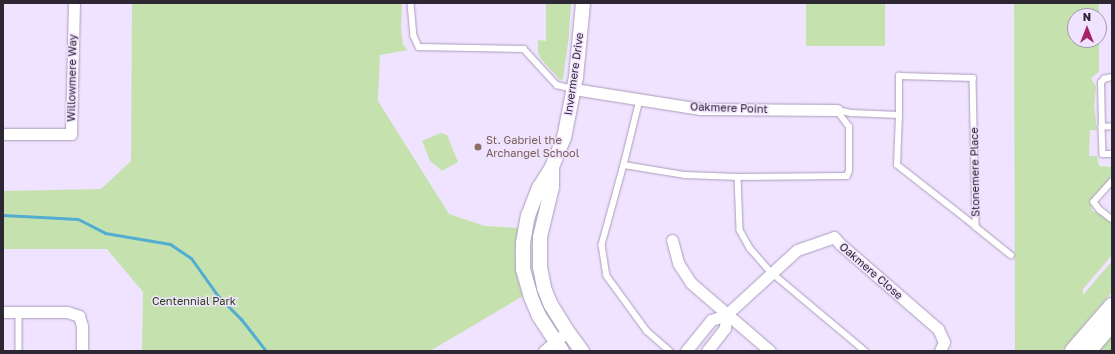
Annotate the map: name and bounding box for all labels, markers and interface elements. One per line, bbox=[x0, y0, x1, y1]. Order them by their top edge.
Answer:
north arrow bbox=[1067, 8, 1107, 48]
text: N bbox=[1083, 10, 1091, 23]
street label: Invermere Drive bbox=[562, 32, 586, 116]
street label: Willowmere Way bbox=[65, 34, 79, 122]
street label: Oakmere Point bbox=[690, 100, 768, 116]
street label: Stonemere Place bbox=[968, 127, 982, 217]
place label: St. Gabriel the Archangel School bbox=[486, 134, 579, 160]
marker: St. Gabriel the Archangel School bbox=[473, 142, 483, 152]
street label: Oakmere Close bbox=[837, 240, 905, 302]
park label: Centennial Park bbox=[152, 294, 236, 308]

